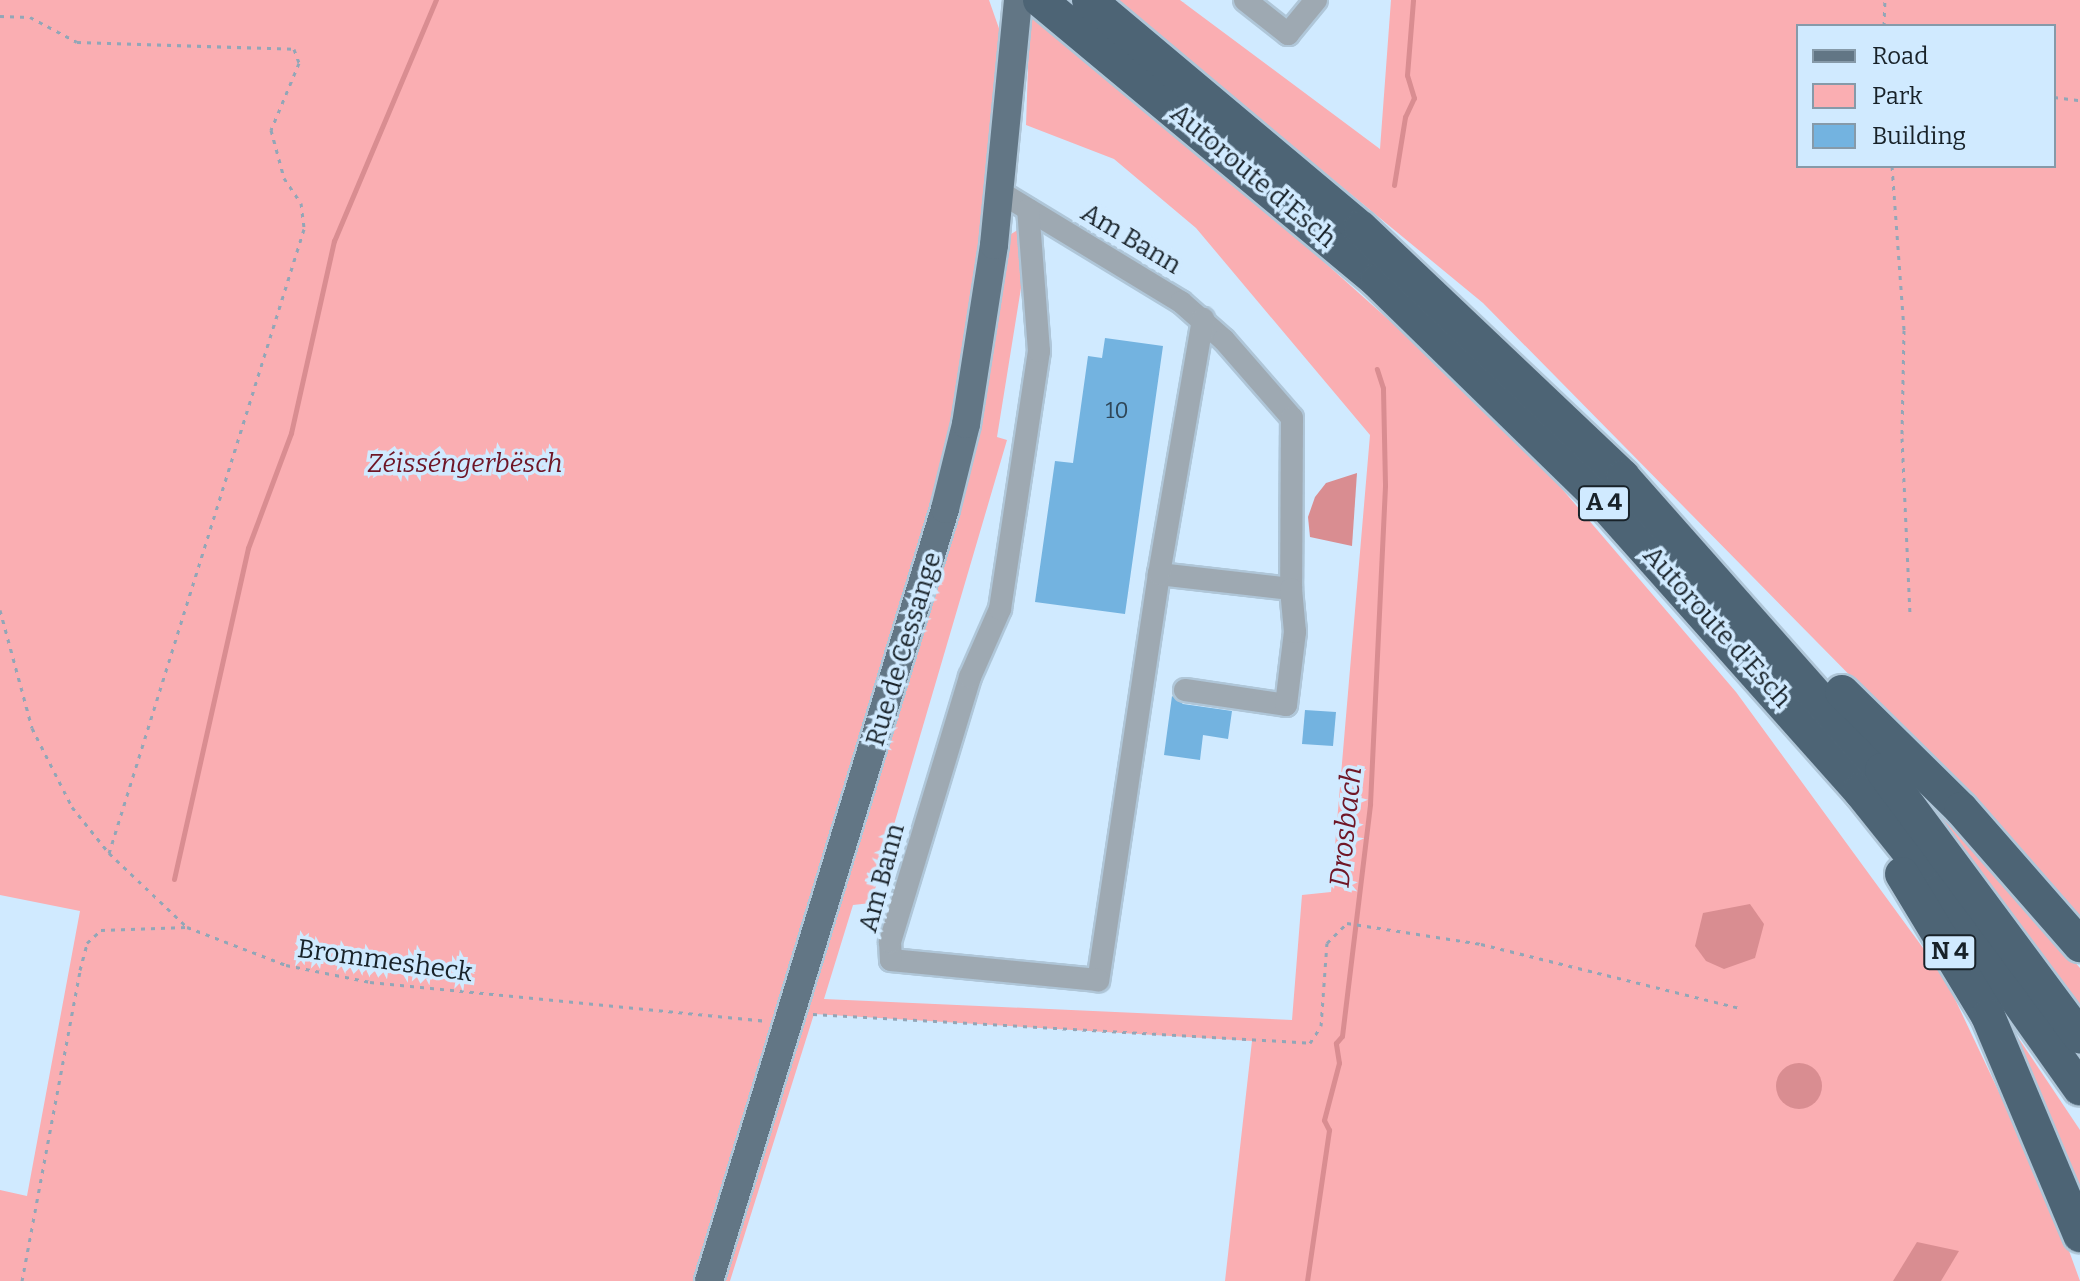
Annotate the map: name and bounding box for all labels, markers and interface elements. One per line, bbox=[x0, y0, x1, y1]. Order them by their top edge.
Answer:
legend bbox=[1796, 24, 2056, 168]
text: Road bbox=[1872, 42, 1928, 70]
text: Park bbox=[1872, 82, 1923, 110]
street label: Autoroute d'Esch bbox=[1164, 98, 1342, 254]
text: Building bbox=[1872, 122, 1966, 150]
street label: Am Bann bbox=[1075, 197, 1187, 281]
house number: 10 bbox=[1105, 398, 1129, 424]
park label: Zéisséngerbësch bbox=[368, 448, 562, 480]
road number: A 4 bbox=[1576, 483, 1632, 523]
street label: Autoroute d'Esch bbox=[1636, 540, 1798, 714]
street label: Rue de Cessange bbox=[860, 548, 948, 750]
water label: Drosbach bbox=[1323, 765, 1369, 889]
street label: Am Bann bbox=[853, 820, 911, 936]
road number: N 4 bbox=[1922, 932, 1978, 972]
street label: Brommesheck bbox=[296, 933, 474, 989]

